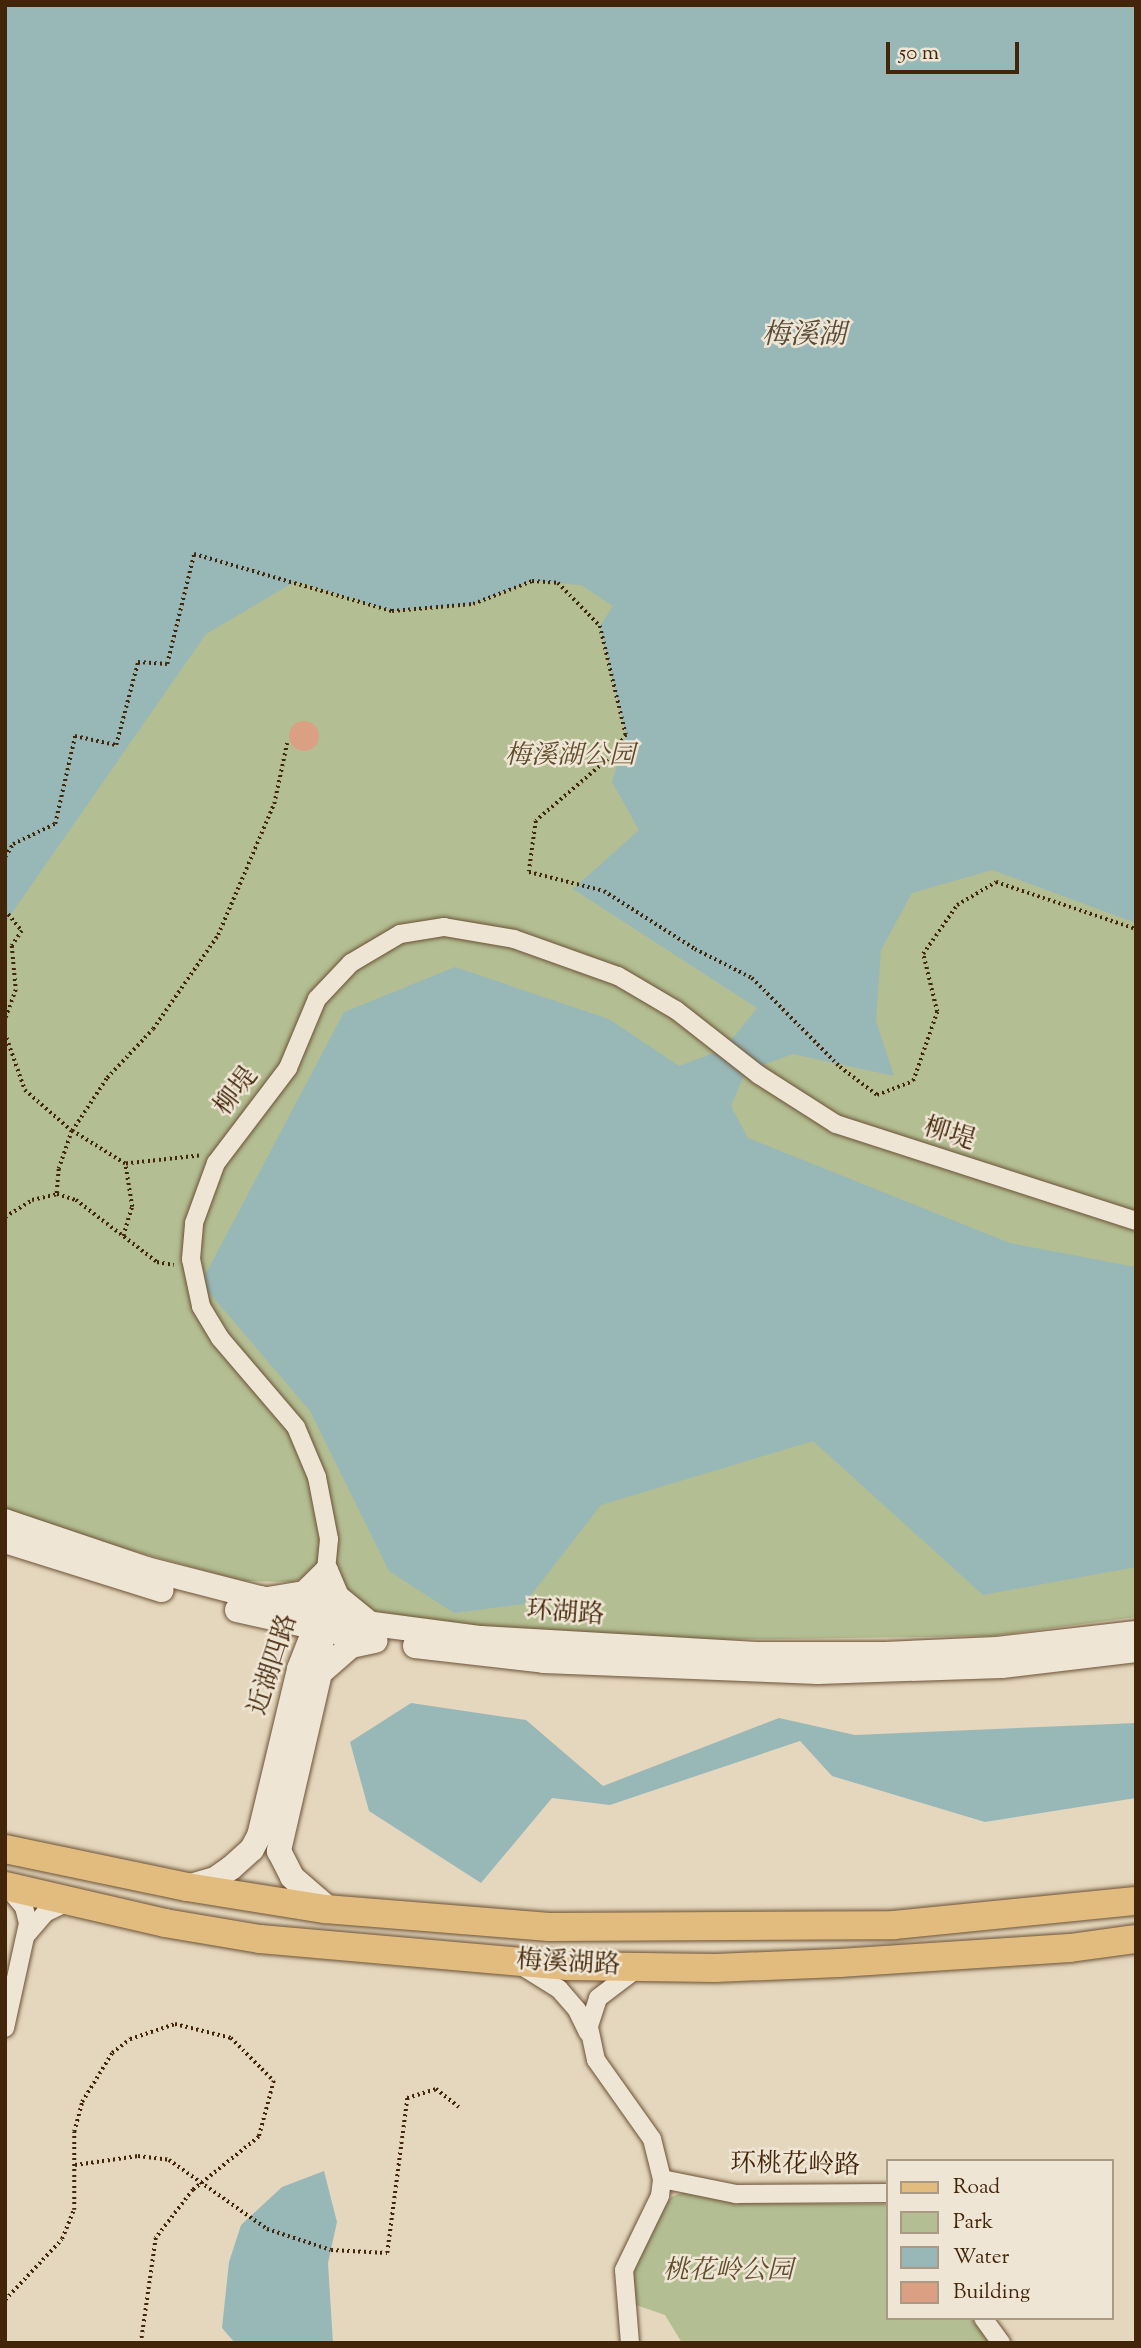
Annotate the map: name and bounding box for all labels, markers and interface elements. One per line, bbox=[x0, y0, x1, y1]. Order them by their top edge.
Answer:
scale bar bbox=[889, 28, 1022, 72]
text: 50 m bbox=[899, 39, 939, 69]
water label: 梅溪湖 bbox=[762, 319, 846, 353]
park label: 梅溪湖公园 bbox=[505, 741, 635, 773]
street label: 柳堤 bbox=[209, 1062, 265, 1122]
street label: 柳堤 bbox=[920, 1112, 978, 1158]
street label: 环湖路 bbox=[525, 1596, 605, 1632]
street label: 近湖四路 bbox=[243, 1611, 305, 1719]
street label: 梅溪湖路 bbox=[515, 1946, 621, 1982]
street label: 环桃花岭路 bbox=[730, 2149, 860, 2183]
legend bbox=[886, 2159, 1113, 2320]
text: Road bbox=[953, 2173, 1000, 2203]
text: Park bbox=[953, 2208, 993, 2238]
text: Water bbox=[953, 2243, 1009, 2273]
park label: 桃花岭公园 bbox=[663, 2256, 793, 2288]
text: Building bbox=[953, 2278, 1030, 2308]

